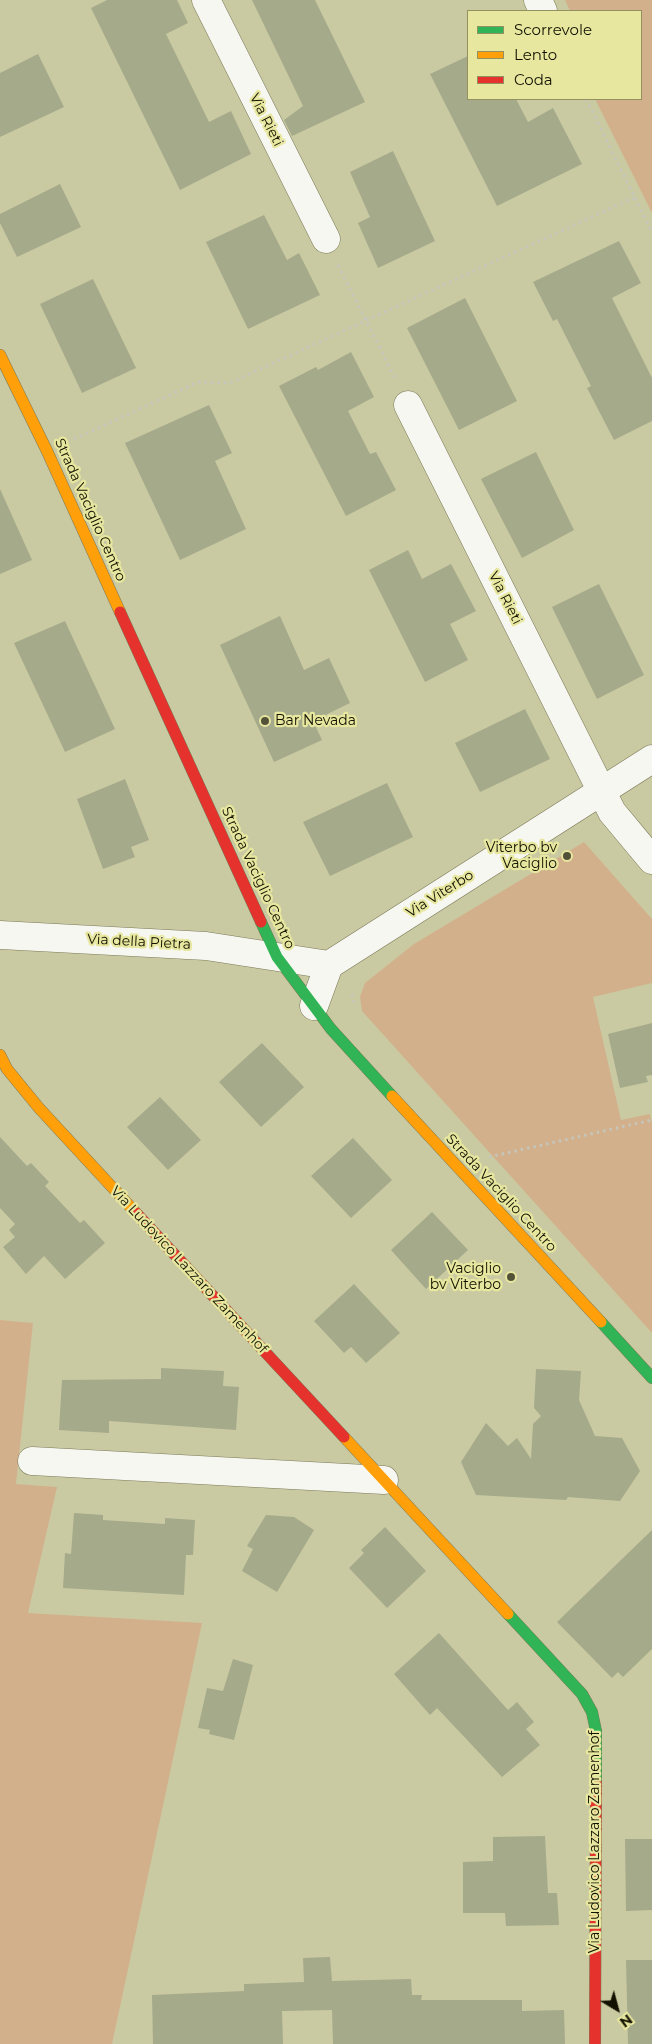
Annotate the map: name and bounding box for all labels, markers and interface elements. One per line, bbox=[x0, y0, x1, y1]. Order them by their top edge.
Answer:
legend bbox=[467, 10, 642, 100]
text: Scorrevole bbox=[514, 20, 592, 39]
text: Lento bbox=[514, 45, 557, 64]
text: Coda bbox=[514, 70, 553, 89]
street label: Via Rieti bbox=[246, 91, 286, 149]
street label: Strada Vaciglio Centro bbox=[51, 436, 129, 584]
street label: Via Rieti bbox=[485, 569, 525, 627]
place label: Bar Nevada bbox=[275, 713, 356, 729]
marker: Bar Nevada bbox=[259, 715, 271, 727]
street label: Strada Vaciglio Centro bbox=[218, 804, 298, 952]
place label: Viterbo bv Vaciglio bbox=[486, 840, 557, 872]
marker: Viterbo bv Vaciglio bbox=[561, 850, 573, 862]
street label: Via Viterbo bbox=[403, 867, 477, 921]
street label: Via della Pietra bbox=[87, 931, 191, 953]
street label: Strada Vaciglio Centro bbox=[442, 1131, 560, 1255]
street label: Via Ludovico Lazzaro Zamenhof bbox=[107, 1183, 271, 1357]
place label: Vaciglio bv Viterbo bbox=[430, 1261, 501, 1294]
marker: Vaciglio bv Viterbo bbox=[505, 1271, 517, 1283]
street label: Via Ludovico Lazzaro Zamenhof bbox=[587, 1731, 603, 1953]
north arrow bbox=[592, 1984, 642, 2034]
text: N bbox=[616, 2010, 636, 2032]

